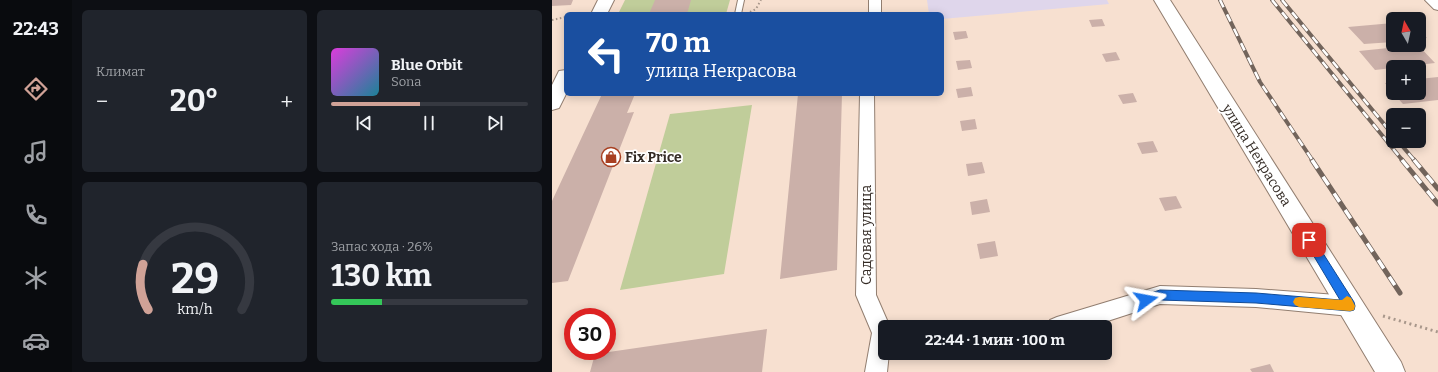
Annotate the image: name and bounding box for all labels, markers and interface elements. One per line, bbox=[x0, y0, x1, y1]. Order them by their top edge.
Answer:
north arrow bbox=[1386, 12, 1426, 52]
map controls bbox=[1386, 12, 1426, 148]
text: 22:43 bbox=[13, 18, 59, 40]
text: 70 m bbox=[646, 26, 710, 59]
icon: left bbox=[580, 28, 632, 80]
text: Blue Orbit bbox=[391, 56, 463, 74]
text: улица Некрасова bbox=[646, 60, 797, 82]
button: + bbox=[1386, 60, 1426, 100]
text: Климат bbox=[96, 64, 145, 79]
text: Sona bbox=[391, 74, 421, 89]
icon: directions bbox=[22, 75, 50, 103]
text: 20° bbox=[170, 83, 219, 119]
text: − bbox=[96, 88, 108, 115]
text: + bbox=[280, 88, 293, 115]
street label: улица Некрасова bbox=[1218, 100, 1295, 210]
button: − bbox=[1386, 108, 1426, 148]
icon: previous bbox=[353, 112, 375, 134]
icon: pause bbox=[418, 112, 440, 134]
icon: next bbox=[484, 112, 506, 134]
icon: music bbox=[22, 138, 50, 166]
shop icon: Fix Price bbox=[600, 146, 622, 168]
place label: Fix Price bbox=[625, 149, 682, 166]
street label: Садовая улица bbox=[858, 185, 875, 285]
icon: phone bbox=[22, 201, 50, 229]
pin bbox=[1292, 223, 1326, 257]
icon: arrive bbox=[1298, 229, 1320, 251]
text: Запас хода · 26% bbox=[331, 239, 433, 254]
text: 29 bbox=[171, 254, 218, 304]
text: 130 km bbox=[331, 258, 432, 294]
icon: climate bbox=[22, 264, 50, 292]
position arrow bbox=[1125, 279, 1167, 321]
text: km/h bbox=[177, 301, 212, 318]
speed limit sign: 30 bbox=[564, 308, 616, 360]
icon: car bbox=[22, 327, 50, 355]
text: 22:44 · 1 мин · 100 m bbox=[925, 331, 1065, 349]

